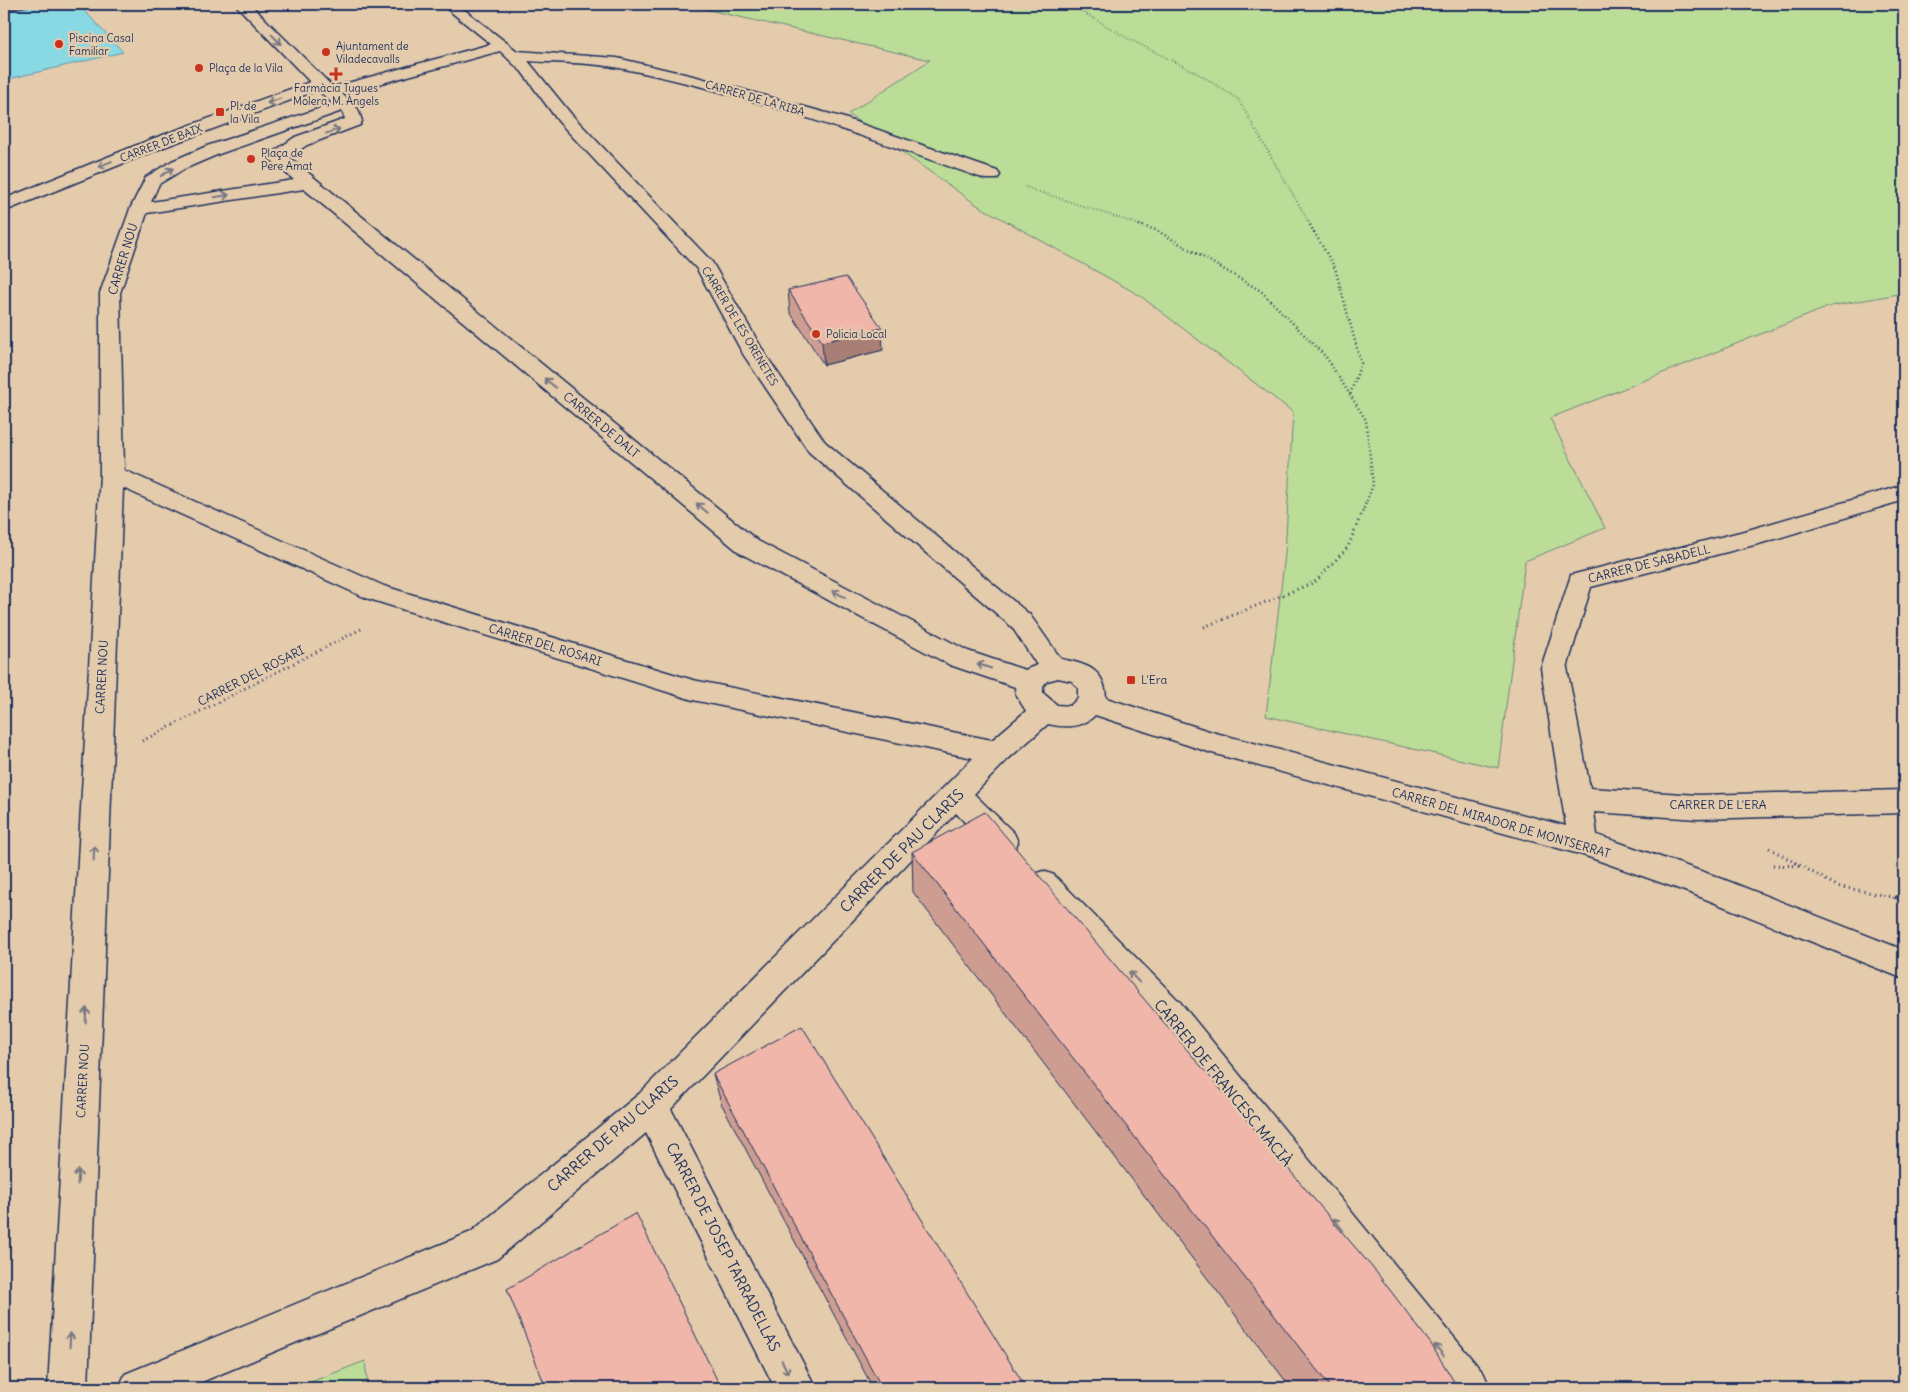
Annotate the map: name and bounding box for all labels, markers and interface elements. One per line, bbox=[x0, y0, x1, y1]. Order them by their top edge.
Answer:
place label: Piscina Casal Familiar bbox=[69, 31, 134, 58]
one-way arrow bbox=[270, 33, 282, 45]
marker: Piscina Casal Familiar bbox=[53, 38, 65, 50]
place label: Ajuntament de Viladecavalls bbox=[336, 39, 409, 66]
marker: Ajuntament de Viladecavalls bbox=[320, 46, 332, 58]
place label: Plaça de la Vila bbox=[209, 61, 283, 75]
marker: Plaça de la Vila bbox=[193, 62, 205, 74]
marker: Farmàcia Tugues Molera, M. Àngels bbox=[330, 68, 342, 80]
street label: CARRER DE LA RIBA bbox=[704, 77, 806, 119]
place label: Farmàcia Tugues Molera, M. Àngels bbox=[293, 81, 379, 108]
one-way arrow bbox=[266, 97, 282, 106]
place label: Pl. de la Vila bbox=[230, 99, 259, 126]
marker: Pl. de la Vila bbox=[214, 106, 226, 118]
street label: CARRER DE BAIX bbox=[118, 121, 204, 165]
one-way arrow bbox=[324, 126, 340, 135]
place label: Plaça de Pere Amat bbox=[261, 146, 313, 173]
marker: Plaça de Pere Amat bbox=[245, 153, 257, 165]
one-way arrow bbox=[98, 160, 113, 169]
one-way arrow bbox=[160, 166, 174, 177]
one-way arrow bbox=[213, 191, 229, 201]
street label: CARRER NOU bbox=[105, 221, 141, 297]
street label: CARRER DE LES ORENETES bbox=[699, 264, 781, 388]
place label: Policia Local bbox=[826, 327, 887, 341]
marker: Policia Local bbox=[810, 328, 822, 340]
one-way arrow bbox=[543, 377, 556, 388]
street label: CARRER DE DALT bbox=[560, 388, 642, 461]
one-way arrow bbox=[696, 503, 709, 514]
street label: CARRER DE SABADELL bbox=[1586, 541, 1712, 586]
one-way arrow bbox=[832, 589, 847, 598]
street label: CARRER DEL ROSARI bbox=[487, 620, 604, 669]
street label: CARRER NOU bbox=[92, 640, 111, 714]
street label: CARRER DEL ROSARI bbox=[195, 642, 307, 709]
one-way arrow bbox=[977, 661, 993, 671]
place label: L'Era bbox=[1141, 672, 1168, 687]
marker: L'Era bbox=[1125, 674, 1137, 686]
street label: CARRER DEL MIRADOR DE MONTSERRAT bbox=[1390, 784, 1612, 861]
street label: CARRER DE PAU CLARIS bbox=[836, 785, 968, 917]
street label: CARRER DE L'ERA bbox=[1669, 797, 1767, 812]
one-way arrow bbox=[90, 845, 99, 861]
one-way arrow bbox=[1127, 971, 1140, 983]
street label: CARRER DE FRANCESC MACIÀ bbox=[1150, 995, 1297, 1170]
one-way arrow bbox=[82, 1007, 91, 1023]
street label: CARRER NOU bbox=[73, 1044, 92, 1118]
street label: CARRER DE PAU CLARIS bbox=[543, 1071, 682, 1196]
street label: CARRER DE JOSEP TARRADELLAS bbox=[662, 1139, 785, 1354]
one-way arrow bbox=[74, 1170, 83, 1186]
one-way arrow bbox=[1332, 1217, 1343, 1230]
one-way arrow bbox=[66, 1332, 75, 1348]
one-way arrow bbox=[1434, 1344, 1445, 1357]
one-way arrow bbox=[781, 1359, 790, 1374]

